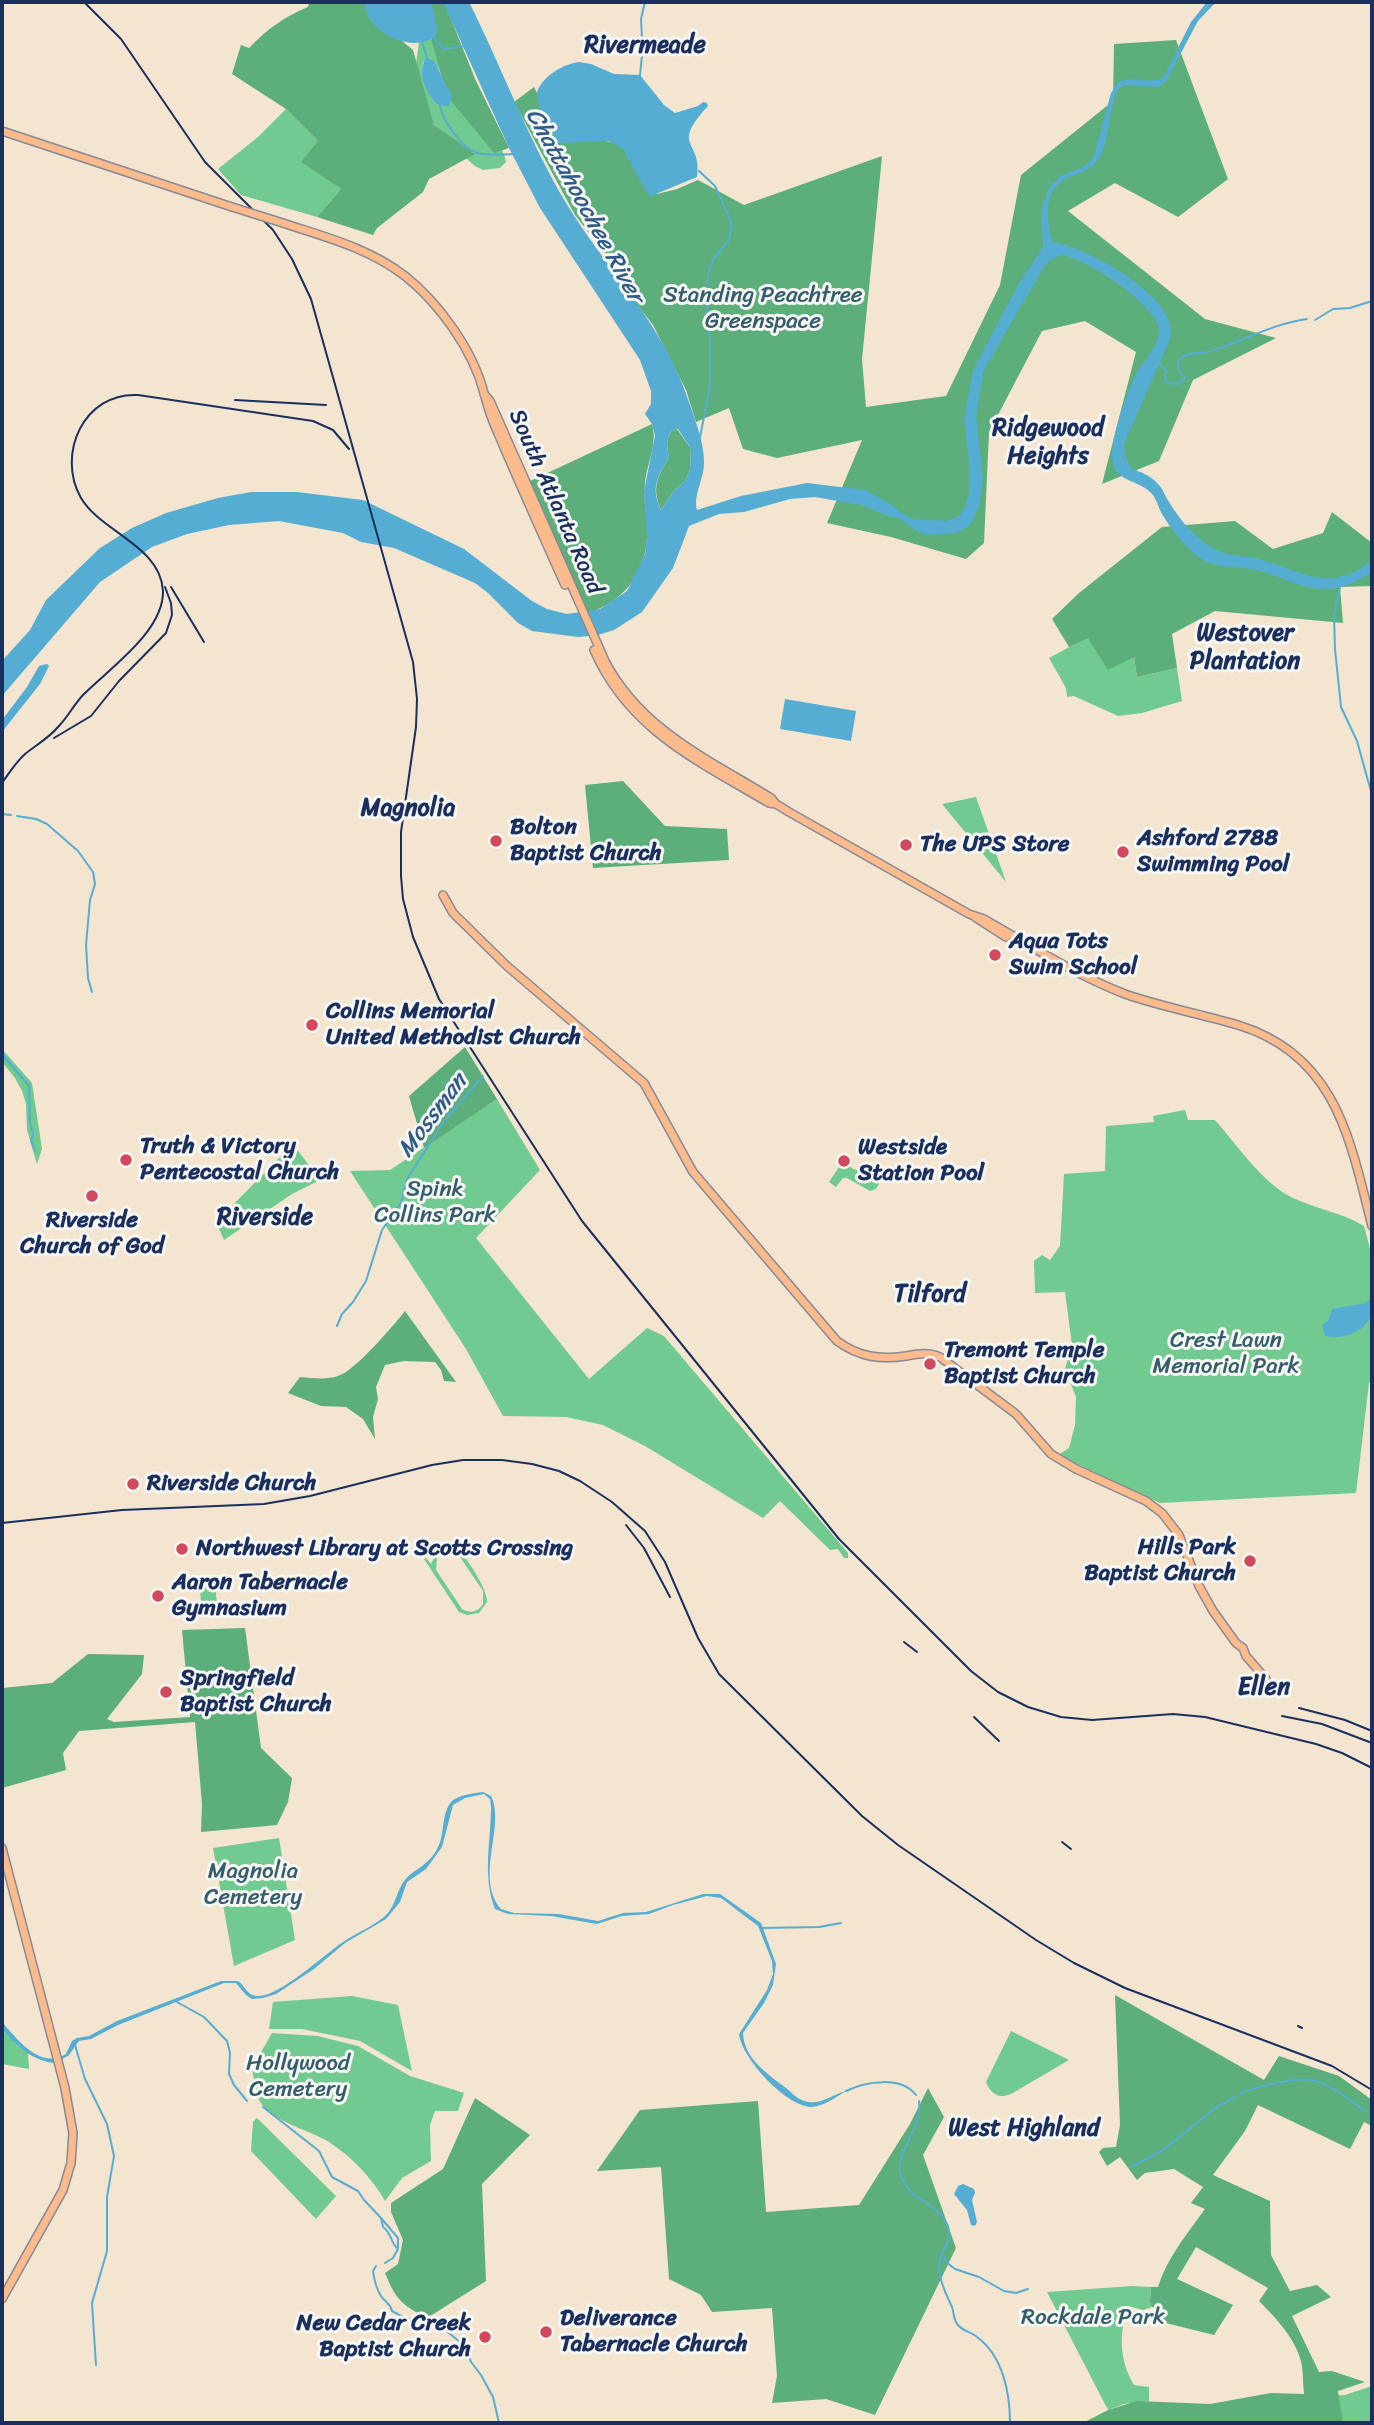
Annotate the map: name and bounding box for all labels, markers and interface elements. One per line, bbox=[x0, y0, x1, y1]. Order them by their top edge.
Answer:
district label: Rivermeade bbox=[584, 32, 706, 60]
water label: Chattahoochee River bbox=[519, 104, 649, 308]
park label: Standing Peachtree Greenspace bbox=[663, 282, 863, 336]
street label: South Atlanta Road bbox=[502, 405, 608, 599]
district label: Ridgewood Heights bbox=[992, 415, 1104, 471]
district label: Westover Plantation bbox=[1190, 620, 1300, 676]
district label: Magnolia bbox=[361, 795, 455, 823]
place label: Bolton Baptist Church bbox=[510, 814, 662, 868]
place label: Ashford 2788 Swimming Pool bbox=[1137, 825, 1289, 879]
place label: The UPS Store bbox=[920, 831, 1070, 859]
marker: Bolton Baptist Church bbox=[488, 833, 504, 849]
marker: The UPS Store bbox=[898, 837, 914, 853]
marker: Ashford 2788 Swimming Pool bbox=[1115, 844, 1131, 860]
place label: Aqua Tots Swim School bbox=[1009, 928, 1137, 982]
marker: Aqua Tots Swim School bbox=[987, 947, 1003, 963]
place label: Collins Memorial United Methodist Church bbox=[326, 998, 581, 1052]
marker: Collins Memorial United Methodist Church bbox=[304, 1017, 320, 1033]
water label: Mossman bbox=[392, 1068, 474, 1164]
place label: Truth & Victory Pentecostal Church bbox=[140, 1133, 339, 1187]
place label: Westside Station Pool bbox=[858, 1134, 984, 1188]
marker: Truth & Victory Pentecostal Church bbox=[118, 1152, 134, 1168]
marker: Westside Station Pool bbox=[836, 1153, 852, 1169]
park label: Spink Collins Park bbox=[374, 1176, 496, 1230]
marker: Riverside Church of God bbox=[84, 1188, 100, 1204]
district label: Riverside bbox=[217, 1204, 313, 1232]
place label: Riverside Church of God bbox=[20, 1207, 164, 1261]
district label: Tilford bbox=[894, 1281, 966, 1309]
park label: Crest Lawn Memorial Park bbox=[1153, 1327, 1299, 1381]
place label: Tremont Temple Baptist Church bbox=[944, 1337, 1105, 1391]
marker: Tremont Temple Baptist Church bbox=[922, 1356, 938, 1372]
place label: Riverside Church bbox=[147, 1470, 317, 1498]
marker: Riverside Church bbox=[125, 1476, 141, 1492]
place label: Hills Park Baptist Church bbox=[1084, 1534, 1236, 1588]
place label: Northwest Library at Scotts Crossing bbox=[196, 1535, 573, 1563]
marker: Northwest Library at Scotts Crossing bbox=[174, 1541, 190, 1557]
marker: Hills Park Baptist Church bbox=[1242, 1553, 1258, 1569]
place label: Aaron Tabernacle Gymnasium bbox=[172, 1569, 348, 1623]
marker: Aaron Tabernacle Gymnasium bbox=[150, 1588, 166, 1604]
place label: Springfield Baptist Church bbox=[180, 1665, 332, 1719]
district label: Ellen bbox=[1238, 1674, 1290, 1702]
marker: Springfield Baptist Church bbox=[158, 1684, 174, 1700]
park label: Magnolia Cemetery bbox=[204, 1858, 302, 1912]
park label: Hollywood Cemetery bbox=[246, 2050, 350, 2104]
district label: West Highland bbox=[948, 2115, 1100, 2143]
park label: Rockdale Park bbox=[1021, 2304, 1165, 2332]
place label: Deliverance Tabernacle Church bbox=[560, 2305, 748, 2359]
place label: New Cedar Creek Baptist Church bbox=[296, 2310, 471, 2364]
marker: Deliverance Tabernacle Church bbox=[538, 2324, 554, 2340]
marker: New Cedar Creek Baptist Church bbox=[477, 2329, 493, 2345]

